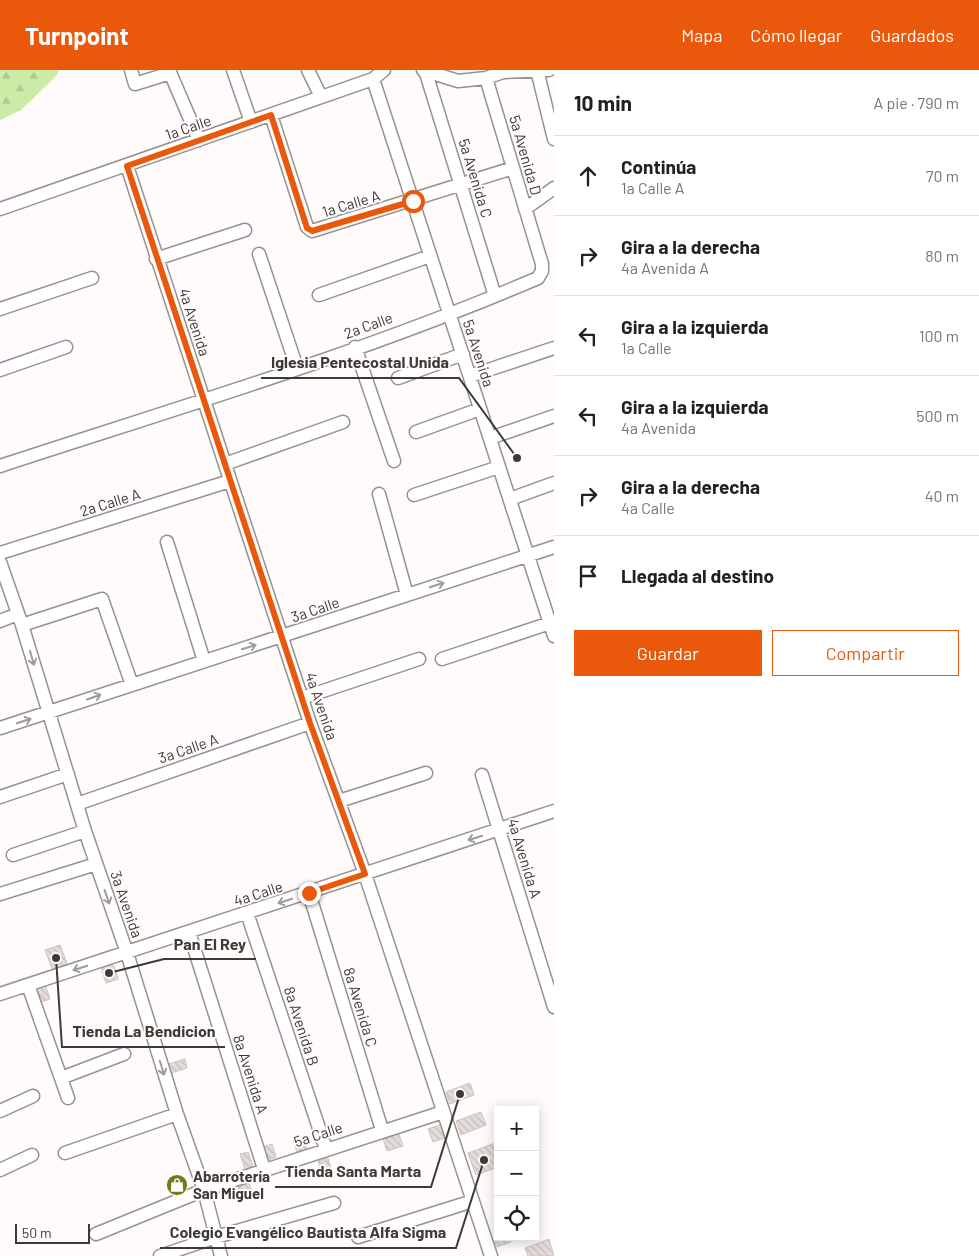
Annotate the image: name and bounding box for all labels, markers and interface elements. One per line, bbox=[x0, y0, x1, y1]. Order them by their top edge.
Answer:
text: Turnpoint bbox=[25, 21, 129, 50]
text: Mapa bbox=[681, 24, 722, 46]
text: Cómo llegar bbox=[750, 24, 842, 46]
text: Guardados bbox=[870, 24, 954, 46]
text: 10 min bbox=[574, 90, 632, 115]
text: A pie · 790 m bbox=[874, 93, 959, 112]
street label: 1a Calle bbox=[163, 111, 213, 143]
street label: 5a Avenida D bbox=[506, 113, 546, 197]
street label: 5a Avenida C bbox=[455, 136, 497, 220]
text: Continúa bbox=[621, 155, 696, 178]
icon: ahead bbox=[574, 162, 602, 190]
text: 70 m bbox=[926, 166, 959, 185]
text: 1a Calle A bbox=[621, 178, 685, 197]
street label: 1a Calle A bbox=[320, 186, 382, 220]
route start bbox=[402, 190, 425, 213]
text: Gira a la derecha bbox=[621, 235, 760, 258]
icon: right bbox=[574, 242, 602, 270]
text: 80 m bbox=[925, 246, 959, 265]
text: 4a Avenida A bbox=[621, 258, 709, 277]
street label: 4a Avenida bbox=[176, 286, 214, 358]
street label: 2a Calle bbox=[341, 308, 395, 342]
text: Gira a la izquierda bbox=[621, 315, 769, 338]
street label: 5a Avenida bbox=[460, 317, 498, 389]
icon: left bbox=[574, 322, 602, 350]
text: 100 m bbox=[919, 326, 959, 345]
text: 1a Calle bbox=[621, 338, 672, 357]
callout: Iglesia Pentecostal Unida bbox=[261, 347, 459, 378]
text: Iglesia Pentecostal Unida bbox=[271, 352, 449, 371]
text: Gira a la izquierda bbox=[621, 395, 769, 418]
icon: left bbox=[574, 402, 602, 430]
text: 500 m bbox=[916, 406, 959, 425]
text: 4a Avenida bbox=[621, 418, 696, 437]
text: Gira a la derecha bbox=[621, 475, 760, 498]
icon: right bbox=[574, 482, 602, 510]
street label: 2a Calle A bbox=[78, 484, 142, 520]
text: 40 m bbox=[925, 486, 959, 505]
text: 4a Calle bbox=[621, 498, 675, 517]
icon: arrive bbox=[574, 562, 602, 590]
text: Llegada al destino bbox=[621, 564, 774, 587]
one-way arrow bbox=[428, 580, 444, 590]
street label: 3a Calle bbox=[288, 592, 342, 626]
button: Guardar bbox=[574, 630, 762, 676]
button: Compartir bbox=[772, 630, 959, 676]
one-way arrow bbox=[241, 642, 257, 652]
one-way arrow bbox=[28, 650, 38, 666]
street label: 4a Avenida bbox=[302, 670, 342, 742]
one-way arrow bbox=[86, 692, 102, 702]
one-way arrow bbox=[16, 715, 32, 725]
street label: 3a Calle A bbox=[156, 729, 220, 767]
street label: 4a Avenida A bbox=[504, 816, 546, 900]
one-way arrow bbox=[467, 834, 483, 843]
street label: 3a Avenida bbox=[107, 868, 147, 940]
street label: 4a Calle bbox=[231, 877, 285, 909]
route end bbox=[298, 882, 321, 905]
one-way arrow bbox=[103, 888, 112, 904]
one-way arrow bbox=[278, 896, 294, 906]
callout: Pan El Rey bbox=[164, 928, 256, 959]
text: Pan El Rey bbox=[174, 934, 246, 953]
one-way arrow bbox=[73, 964, 89, 973]
street label: 8a Avenida C bbox=[340, 965, 382, 1049]
street label: 8a Avenida B bbox=[281, 984, 323, 1068]
callout: Tienda La Bendicion bbox=[62, 1016, 225, 1047]
text: Tienda La Bendicion bbox=[72, 1021, 216, 1040]
street label: 8a Avenida A bbox=[230, 1032, 272, 1116]
one-way arrow bbox=[158, 1060, 168, 1076]
map controls bbox=[494, 1106, 539, 1241]
button: + bbox=[494, 1106, 539, 1151]
street label: 5a Calle bbox=[291, 1118, 345, 1150]
button: − bbox=[494, 1151, 539, 1196]
callout: Tienda Santa Marta bbox=[275, 1156, 431, 1187]
text: Tienda Santa Marta bbox=[285, 1161, 421, 1180]
place label: Abarrotería San Miguel bbox=[193, 1167, 270, 1202]
shop icon: Abarrotería San Miguel bbox=[165, 1173, 189, 1197]
button: locate bbox=[494, 1196, 539, 1241]
callout: Colegio Evangélico Bautista Alfa Sigma bbox=[160, 1217, 456, 1248]
scale bar bbox=[15, 1221, 90, 1244]
text: Colegio Evangélico Bautista Alfa Sigma bbox=[170, 1222, 446, 1241]
text: 50 m bbox=[22, 1224, 51, 1241]

